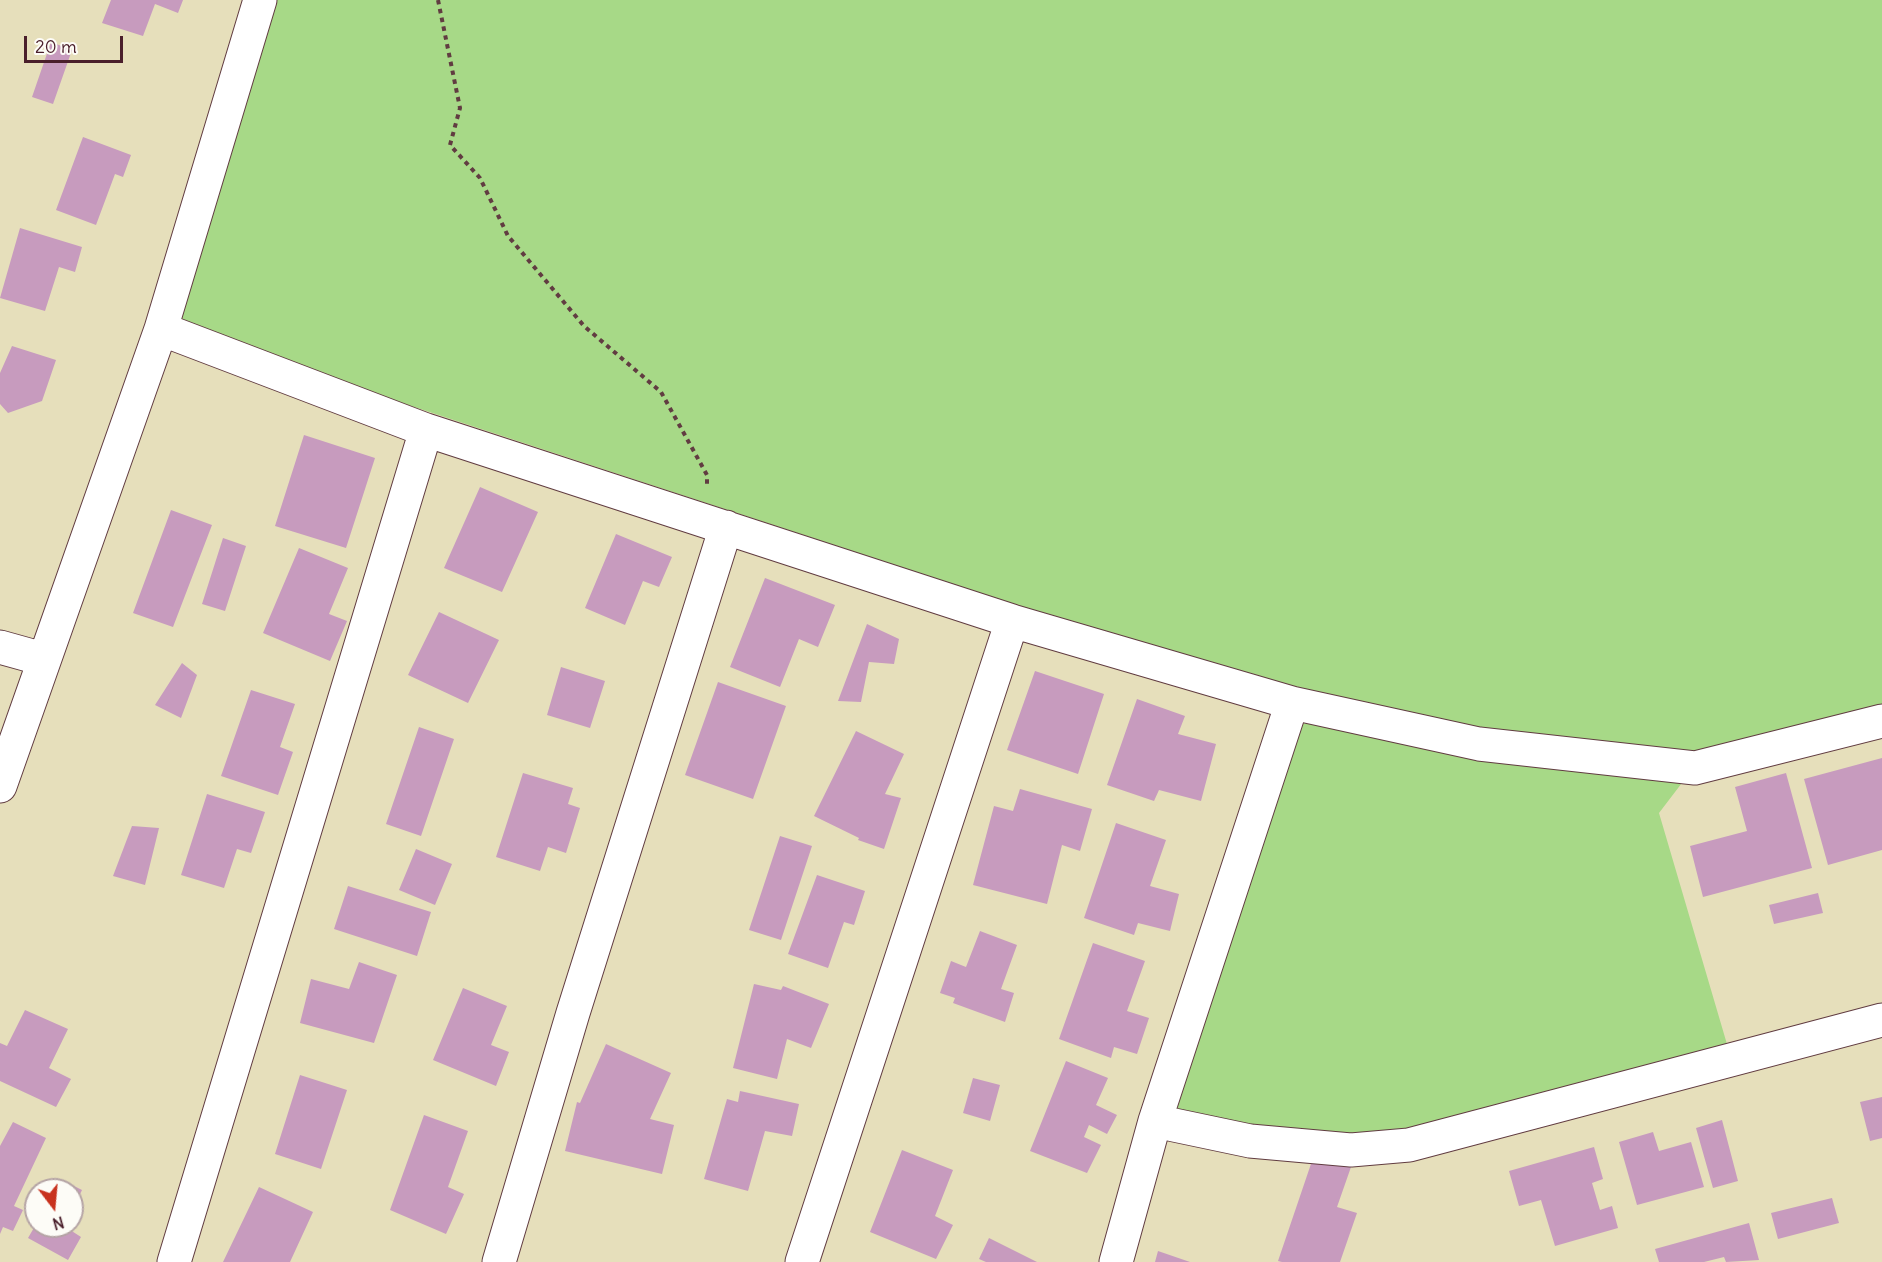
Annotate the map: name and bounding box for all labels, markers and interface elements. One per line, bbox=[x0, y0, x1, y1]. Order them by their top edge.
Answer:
scale bar bbox=[27, 24, 126, 62]
text: 20 m bbox=[35, 35, 77, 58]
north arrow bbox=[24, 1178, 84, 1238]
text: N bbox=[50, 1212, 66, 1235]

